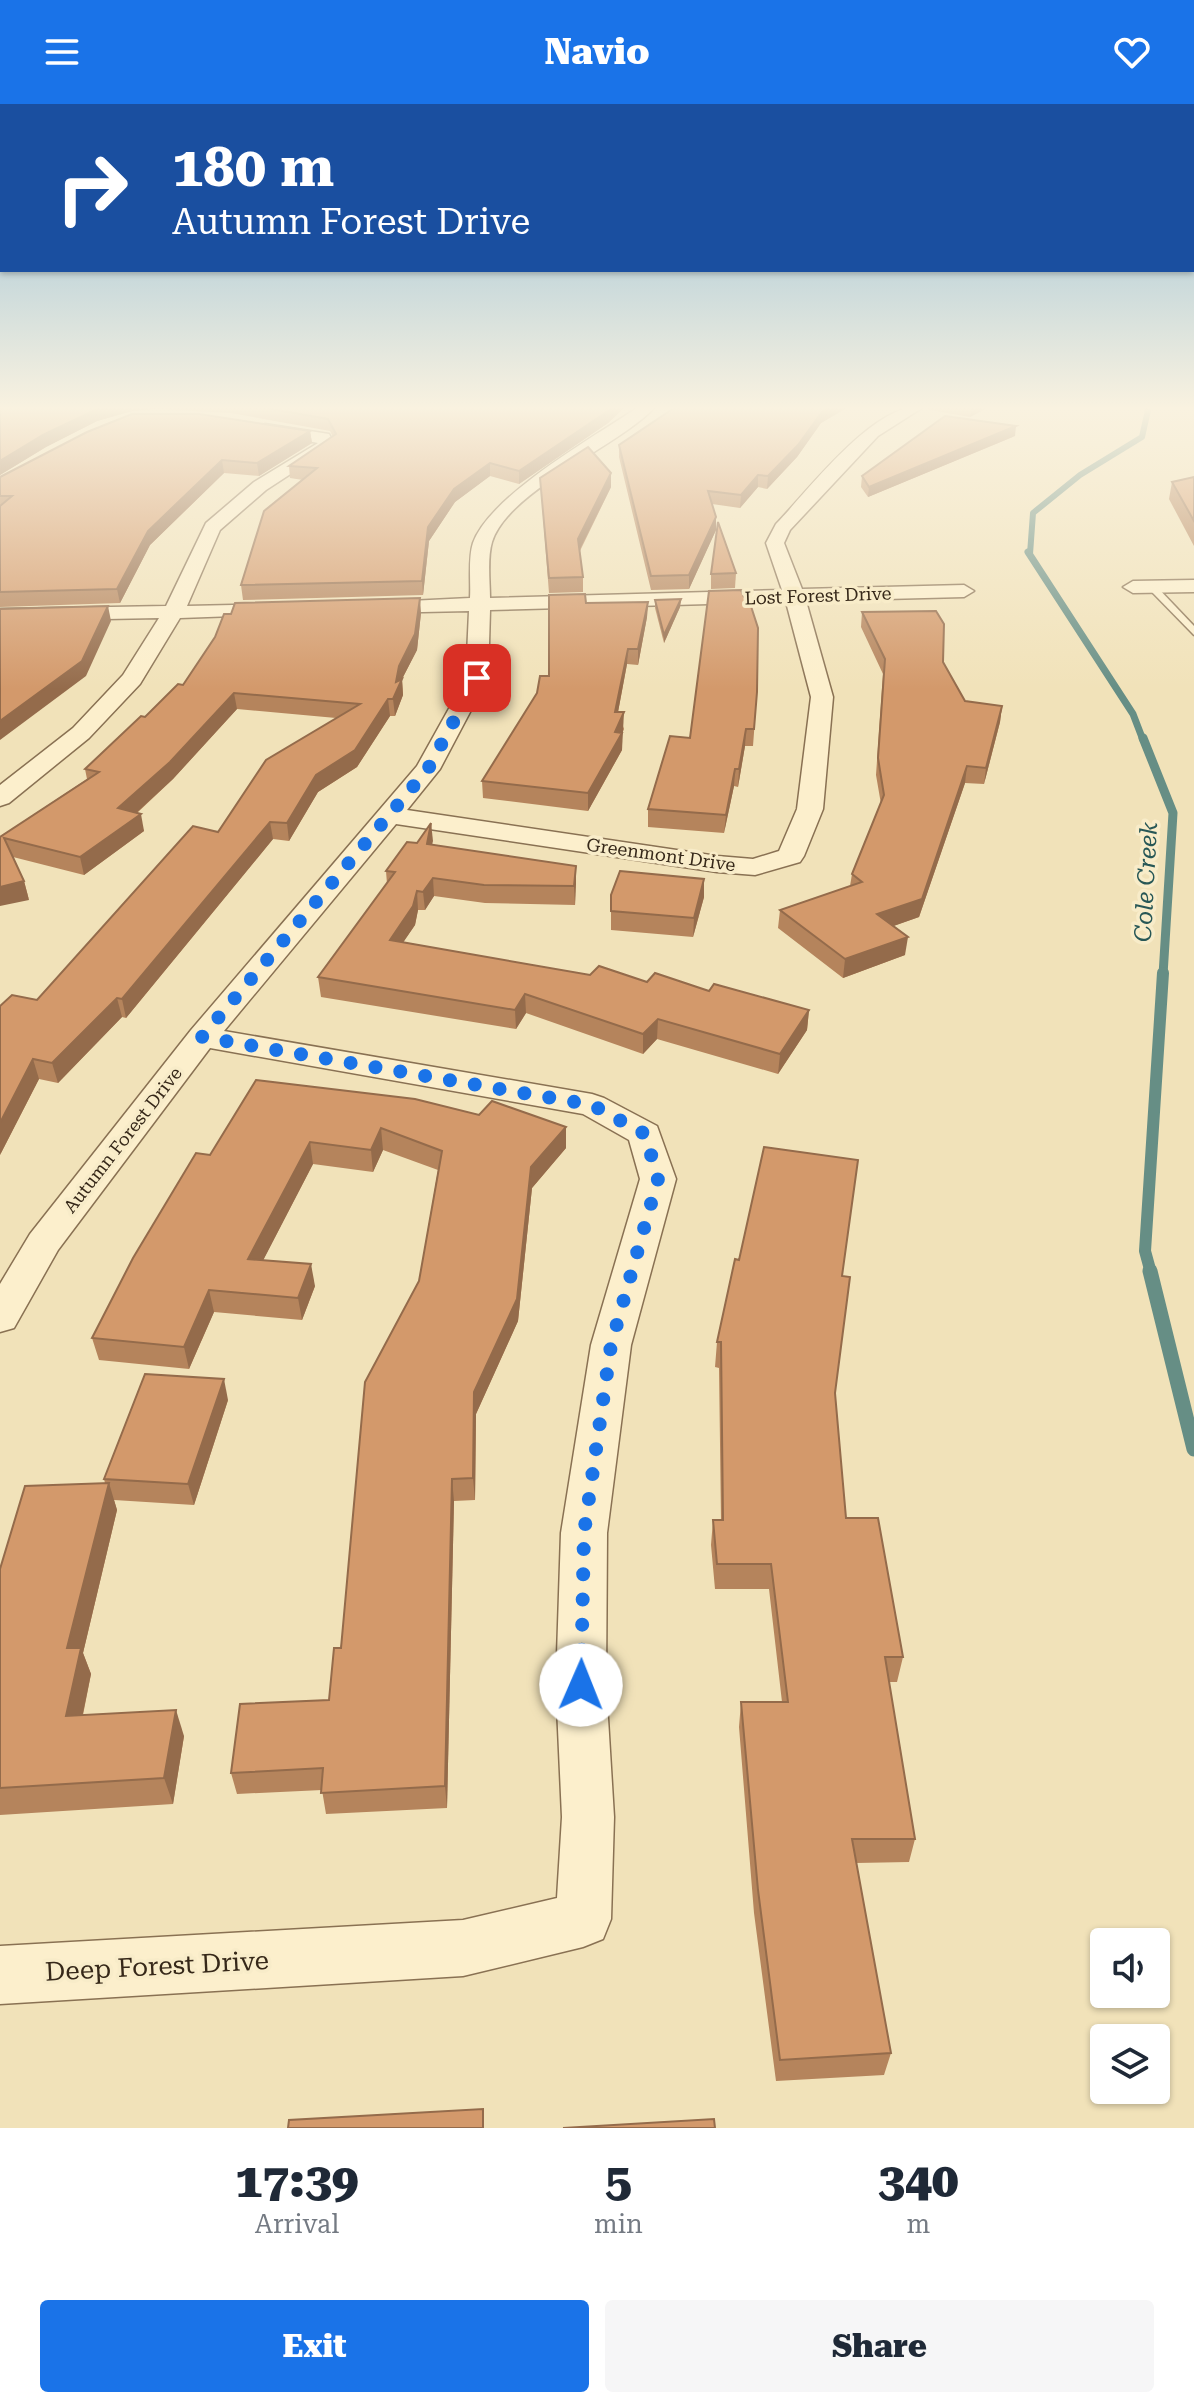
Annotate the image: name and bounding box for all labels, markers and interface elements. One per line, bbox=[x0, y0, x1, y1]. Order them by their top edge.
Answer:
icon: menu bbox=[40, 30, 84, 74]
icon: heart bbox=[1110, 30, 1154, 74]
text: Navio bbox=[544, 31, 650, 73]
text: 180 m bbox=[172, 134, 334, 200]
icon: right bbox=[40, 136, 144, 240]
text: Autumn Forest Drive bbox=[172, 201, 530, 243]
street label: Lost Forest Drive bbox=[744, 582, 892, 609]
pin bbox=[443, 644, 511, 712]
icon: arrive bbox=[455, 656, 499, 700]
water label: Cole Creek bbox=[1129, 821, 1163, 943]
street label: Greenmont Drive bbox=[585, 834, 737, 875]
street label: Autumn Forest Drive bbox=[59, 1063, 186, 1217]
position arrow bbox=[539, 1643, 623, 1727]
map controls bbox=[1090, 1928, 1170, 2104]
button: sound bbox=[1090, 1928, 1170, 2008]
street label: Deep Forest Drive bbox=[44, 1945, 270, 1987]
button: layers bbox=[1090, 2024, 1170, 2104]
text: 17:39 bbox=[235, 2153, 359, 2209]
text: 5 bbox=[605, 2153, 632, 2209]
text: 340 bbox=[878, 2153, 959, 2209]
text: Arrival bbox=[255, 2209, 339, 2239]
text: min bbox=[594, 2209, 643, 2239]
text: m bbox=[907, 2209, 930, 2239]
button: Exit bbox=[40, 2300, 589, 2392]
button: Share bbox=[605, 2300, 1154, 2392]

